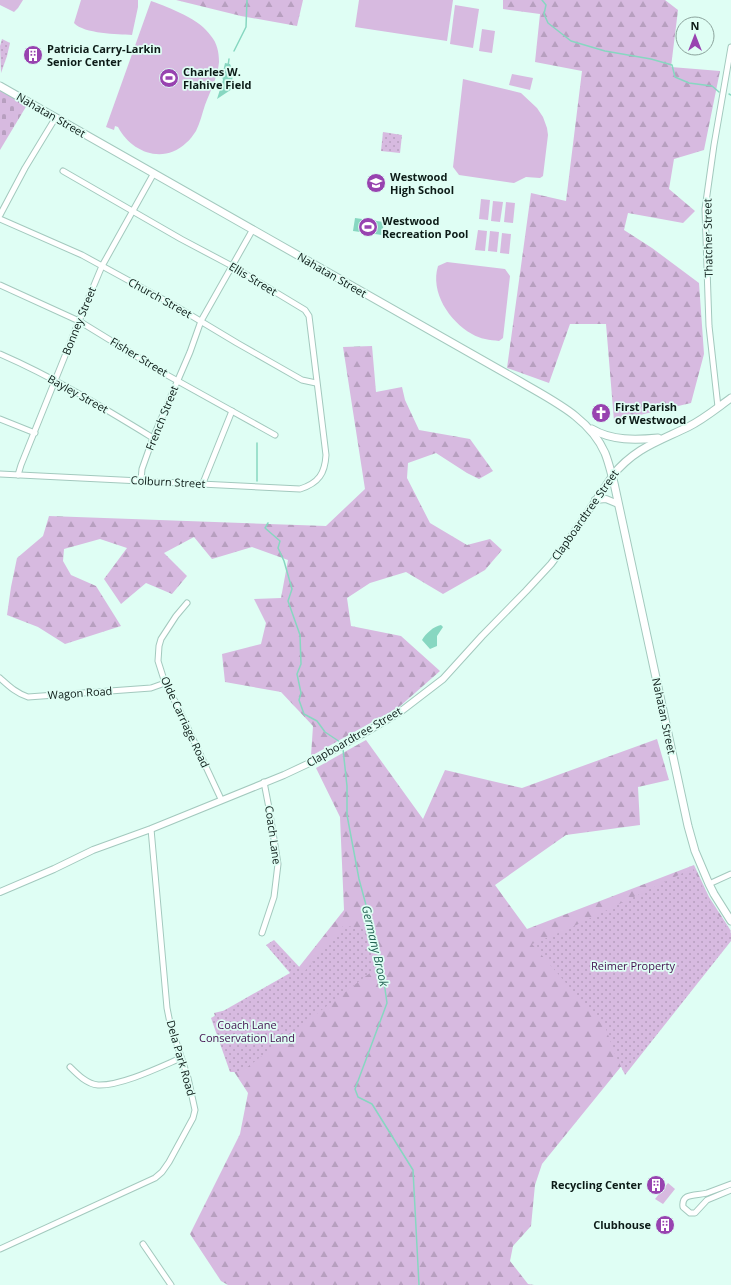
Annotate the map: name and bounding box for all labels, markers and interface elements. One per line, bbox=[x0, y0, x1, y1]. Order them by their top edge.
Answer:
north arrow bbox=[675, 16, 715, 56]
text: N bbox=[691, 18, 699, 33]
place label: Patricia Carry-Larkin Senior Center bbox=[47, 41, 161, 69]
building icon: Patricia Carry-Larkin Senior Center bbox=[22, 44, 44, 66]
place label: Charles W. Flahive Field bbox=[183, 64, 251, 92]
sports icon: Charles W. Flahive Field bbox=[158, 67, 180, 89]
street label: Nahatan Street bbox=[14, 89, 89, 141]
place label: Westwood High School bbox=[390, 169, 454, 197]
school or university icon: Westwood High School bbox=[365, 172, 387, 194]
street label: Thatcher Street bbox=[699, 198, 716, 278]
place label: Westwood Recreation Pool bbox=[382, 213, 468, 241]
sports icon: Westwood Recreation Pool bbox=[357, 216, 379, 238]
street label: Nahatan Street bbox=[295, 249, 370, 301]
street label: Ellis Street bbox=[227, 258, 280, 299]
street label: Church Street bbox=[126, 274, 195, 321]
street label: Bonney Street bbox=[58, 284, 99, 357]
street label: Fisher Street bbox=[108, 333, 171, 380]
street label: Bayley Street bbox=[45, 371, 111, 416]
street label: French Street bbox=[142, 383, 181, 452]
place label: First Parish of Westwood bbox=[615, 399, 686, 427]
church icon: First Parish of Westwood bbox=[590, 402, 612, 424]
street label: Clapboardtree Street bbox=[548, 466, 622, 563]
street label: Colburn Street bbox=[130, 472, 206, 491]
street label: Olde Carriage Road bbox=[158, 674, 213, 770]
street label: Nahatan Street bbox=[649, 676, 680, 755]
street label: Wagon Road bbox=[47, 683, 113, 702]
street label: Clapboardtree Street bbox=[303, 703, 404, 770]
street label: Coach Lane bbox=[262, 805, 285, 865]
water label: Germany Brook bbox=[358, 904, 393, 989]
park label: Reimer Property bbox=[591, 958, 675, 973]
park label: Coach Lane Conservation Land bbox=[199, 1017, 295, 1045]
street label: Dela Park Road bbox=[164, 1018, 199, 1097]
building icon: Recycling Center bbox=[645, 1174, 667, 1196]
place label: Recycling Center bbox=[551, 1177, 642, 1192]
building icon: Clubhouse bbox=[654, 1214, 676, 1236]
place label: Clubhouse bbox=[593, 1217, 651, 1232]

